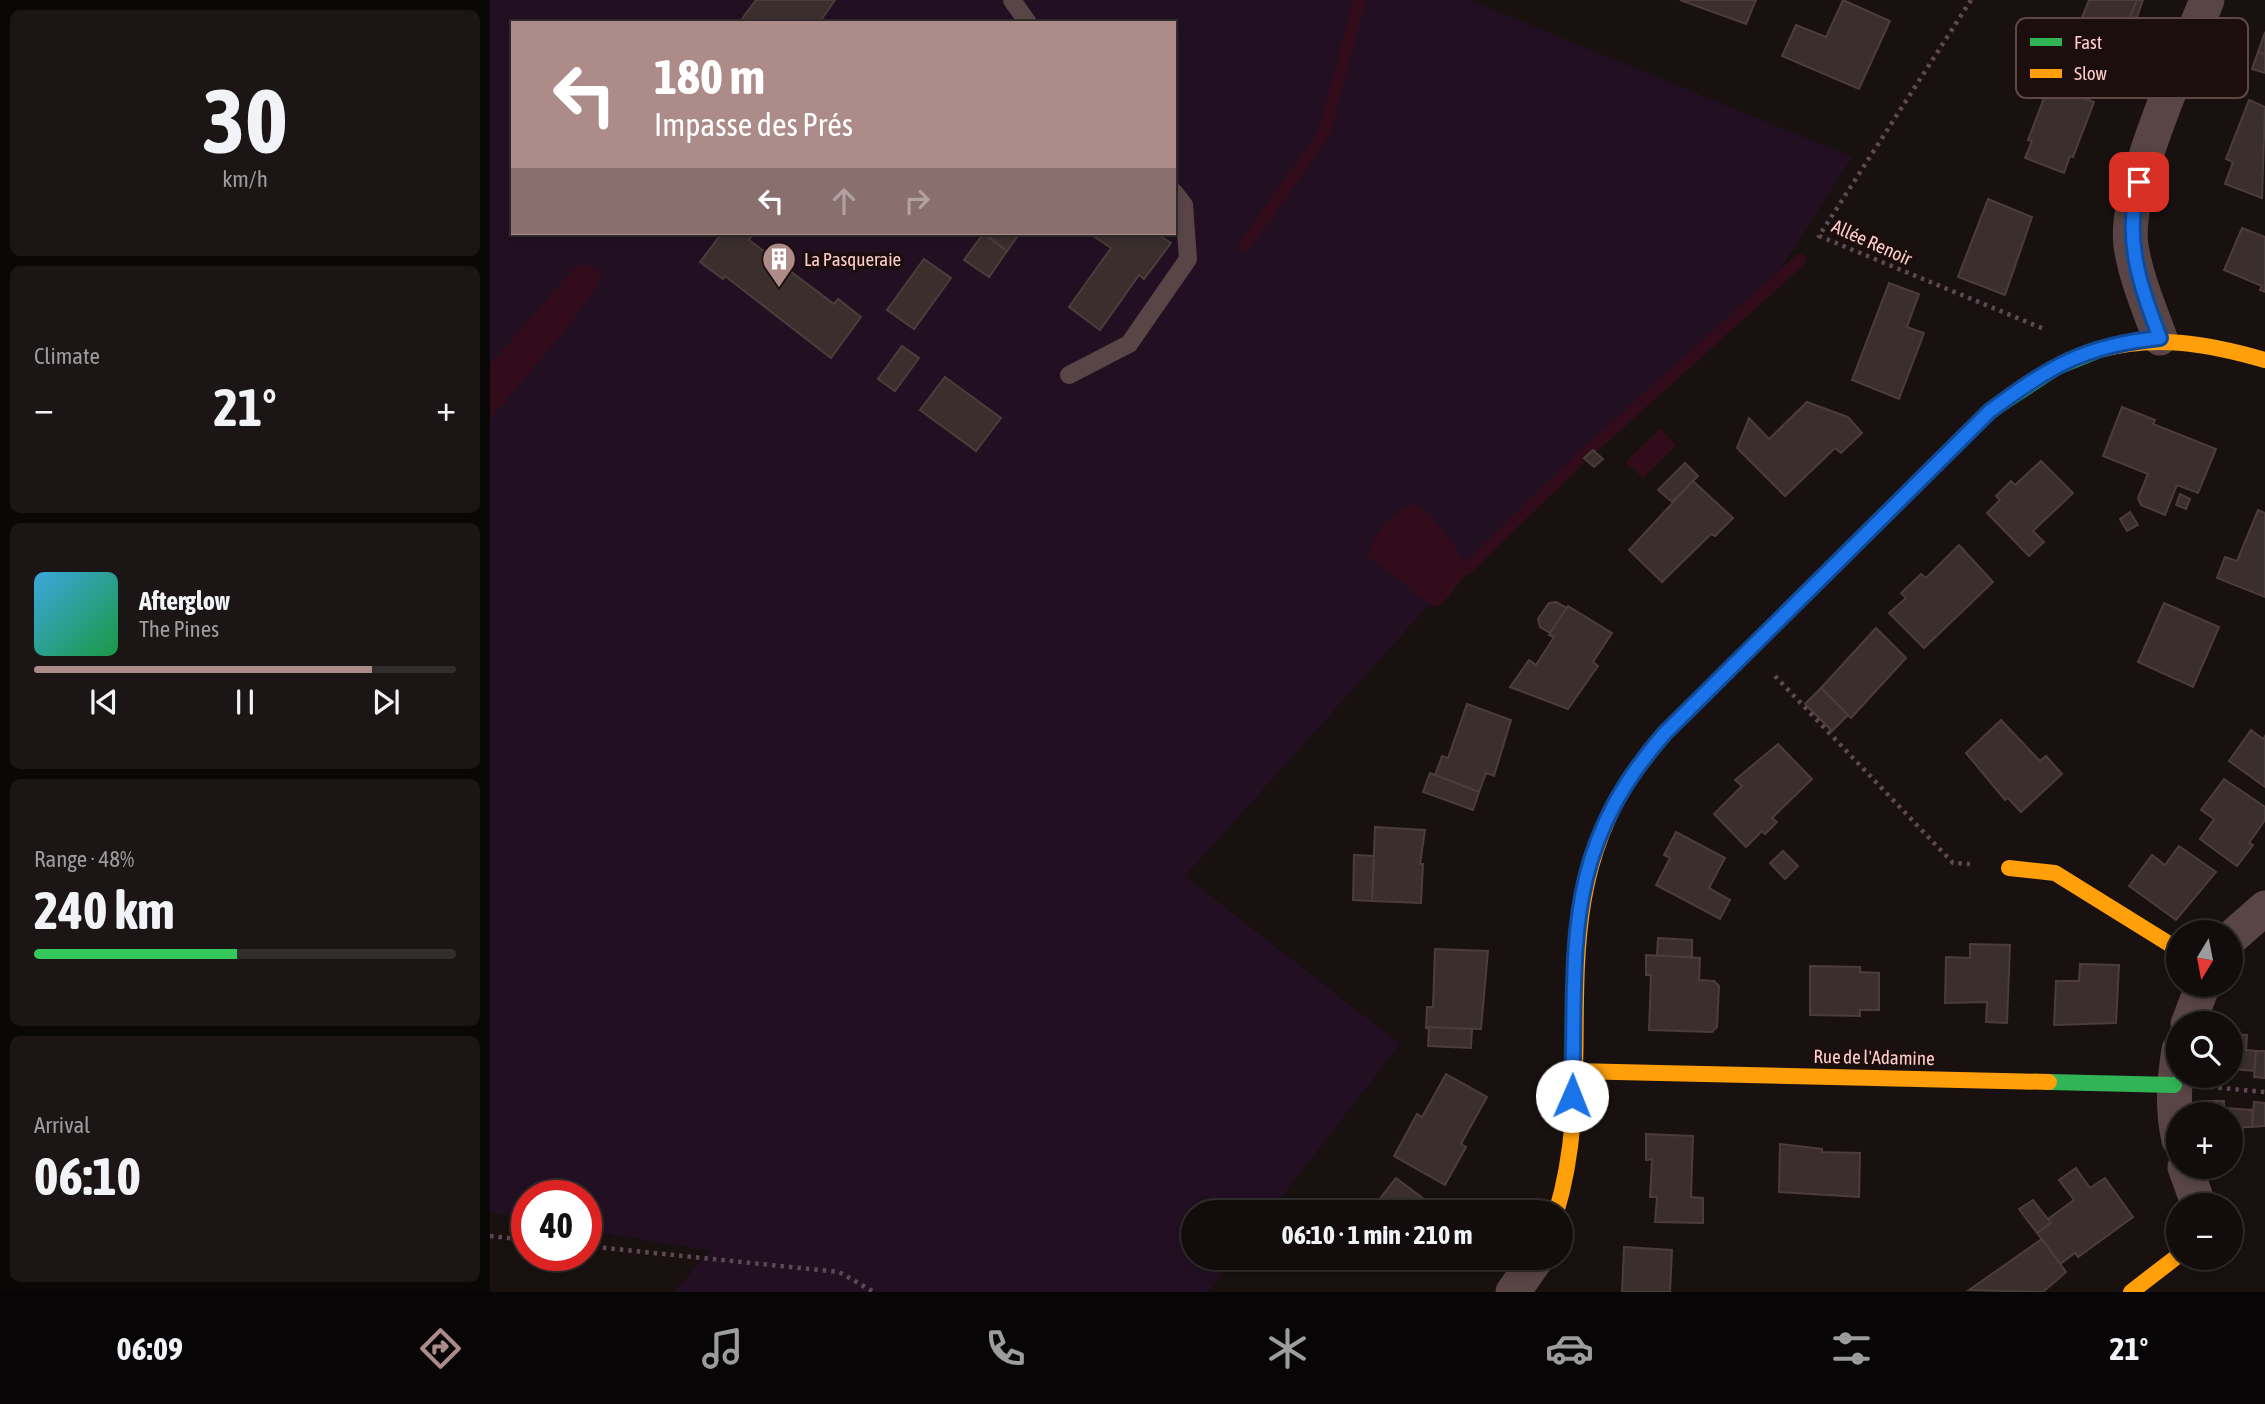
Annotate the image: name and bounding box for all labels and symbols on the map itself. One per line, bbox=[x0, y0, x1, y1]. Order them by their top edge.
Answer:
legend bbox=[2016, 18, 2248, 98]
text: Fast bbox=[2074, 31, 2102, 53]
text: Slow bbox=[2074, 62, 2108, 84]
pin bbox=[2109, 152, 2169, 212]
street label: Allée Renoir bbox=[1829, 215, 1916, 270]
building icon: La Pasqueraie bbox=[760, 240, 798, 289]
place label: La Pasqueraie bbox=[804, 248, 901, 270]
north arrow bbox=[2166, 920, 2244, 998]
street label: Rue de l'Adamine bbox=[1813, 1045, 1935, 1069]
position arrow bbox=[1535, 1059, 1609, 1133]
speed limit sign: 40 bbox=[511, 1180, 602, 1271]

